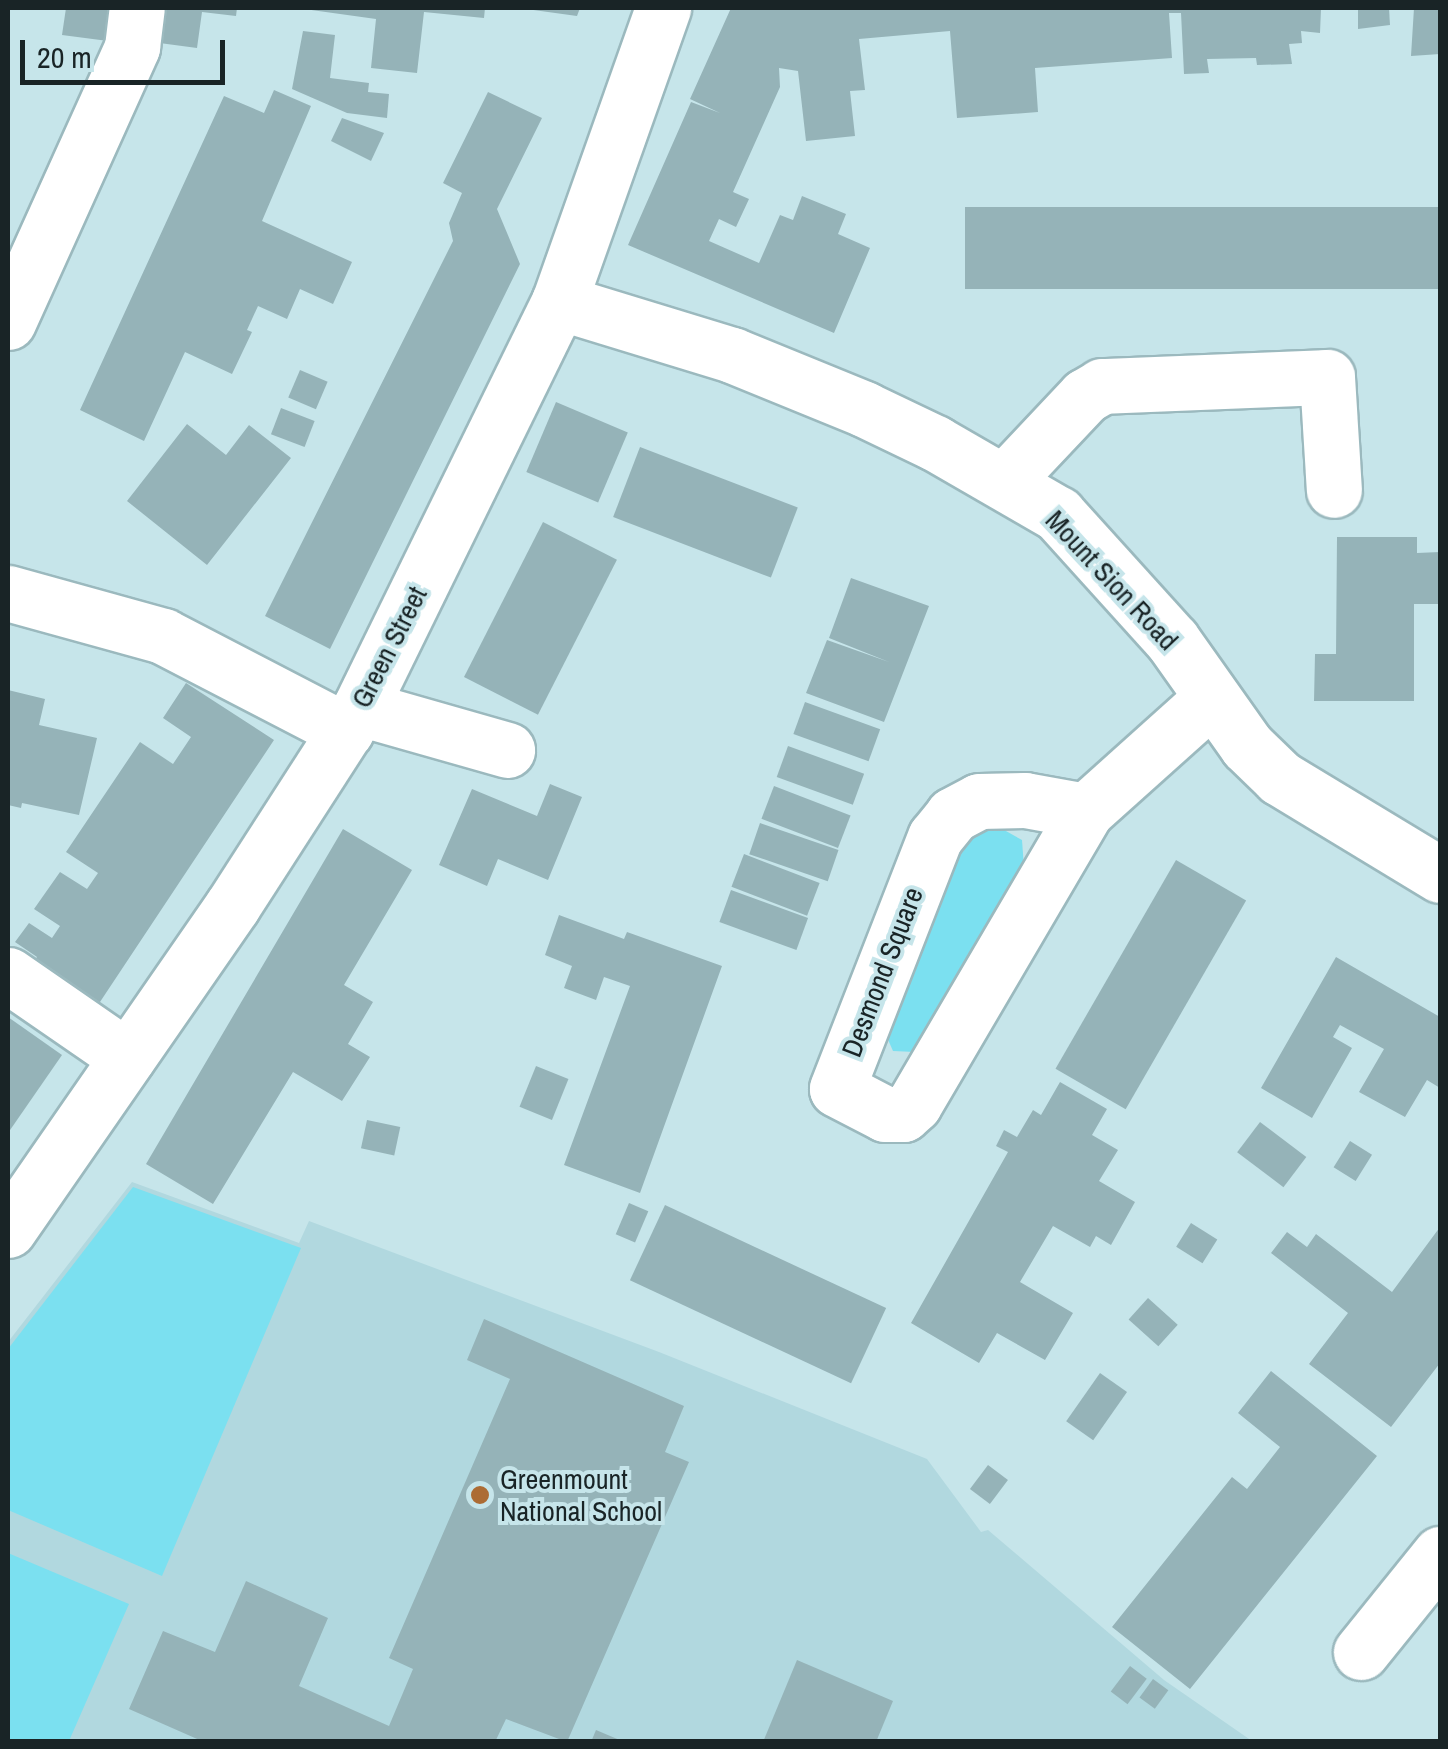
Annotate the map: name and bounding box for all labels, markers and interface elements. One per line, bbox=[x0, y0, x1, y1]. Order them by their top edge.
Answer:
scale bar bbox=[25, 20, 230, 82]
text: 20 m bbox=[37, 37, 92, 77]
street label: Mount Sion Road bbox=[1039, 503, 1185, 657]
street label: Green Street bbox=[344, 581, 434, 713]
street label: Desmond Square bbox=[834, 883, 930, 1061]
place label: Greenmount National School bbox=[500, 1462, 662, 1528]
marker: Greenmount National School bbox=[469, 1484, 491, 1506]

